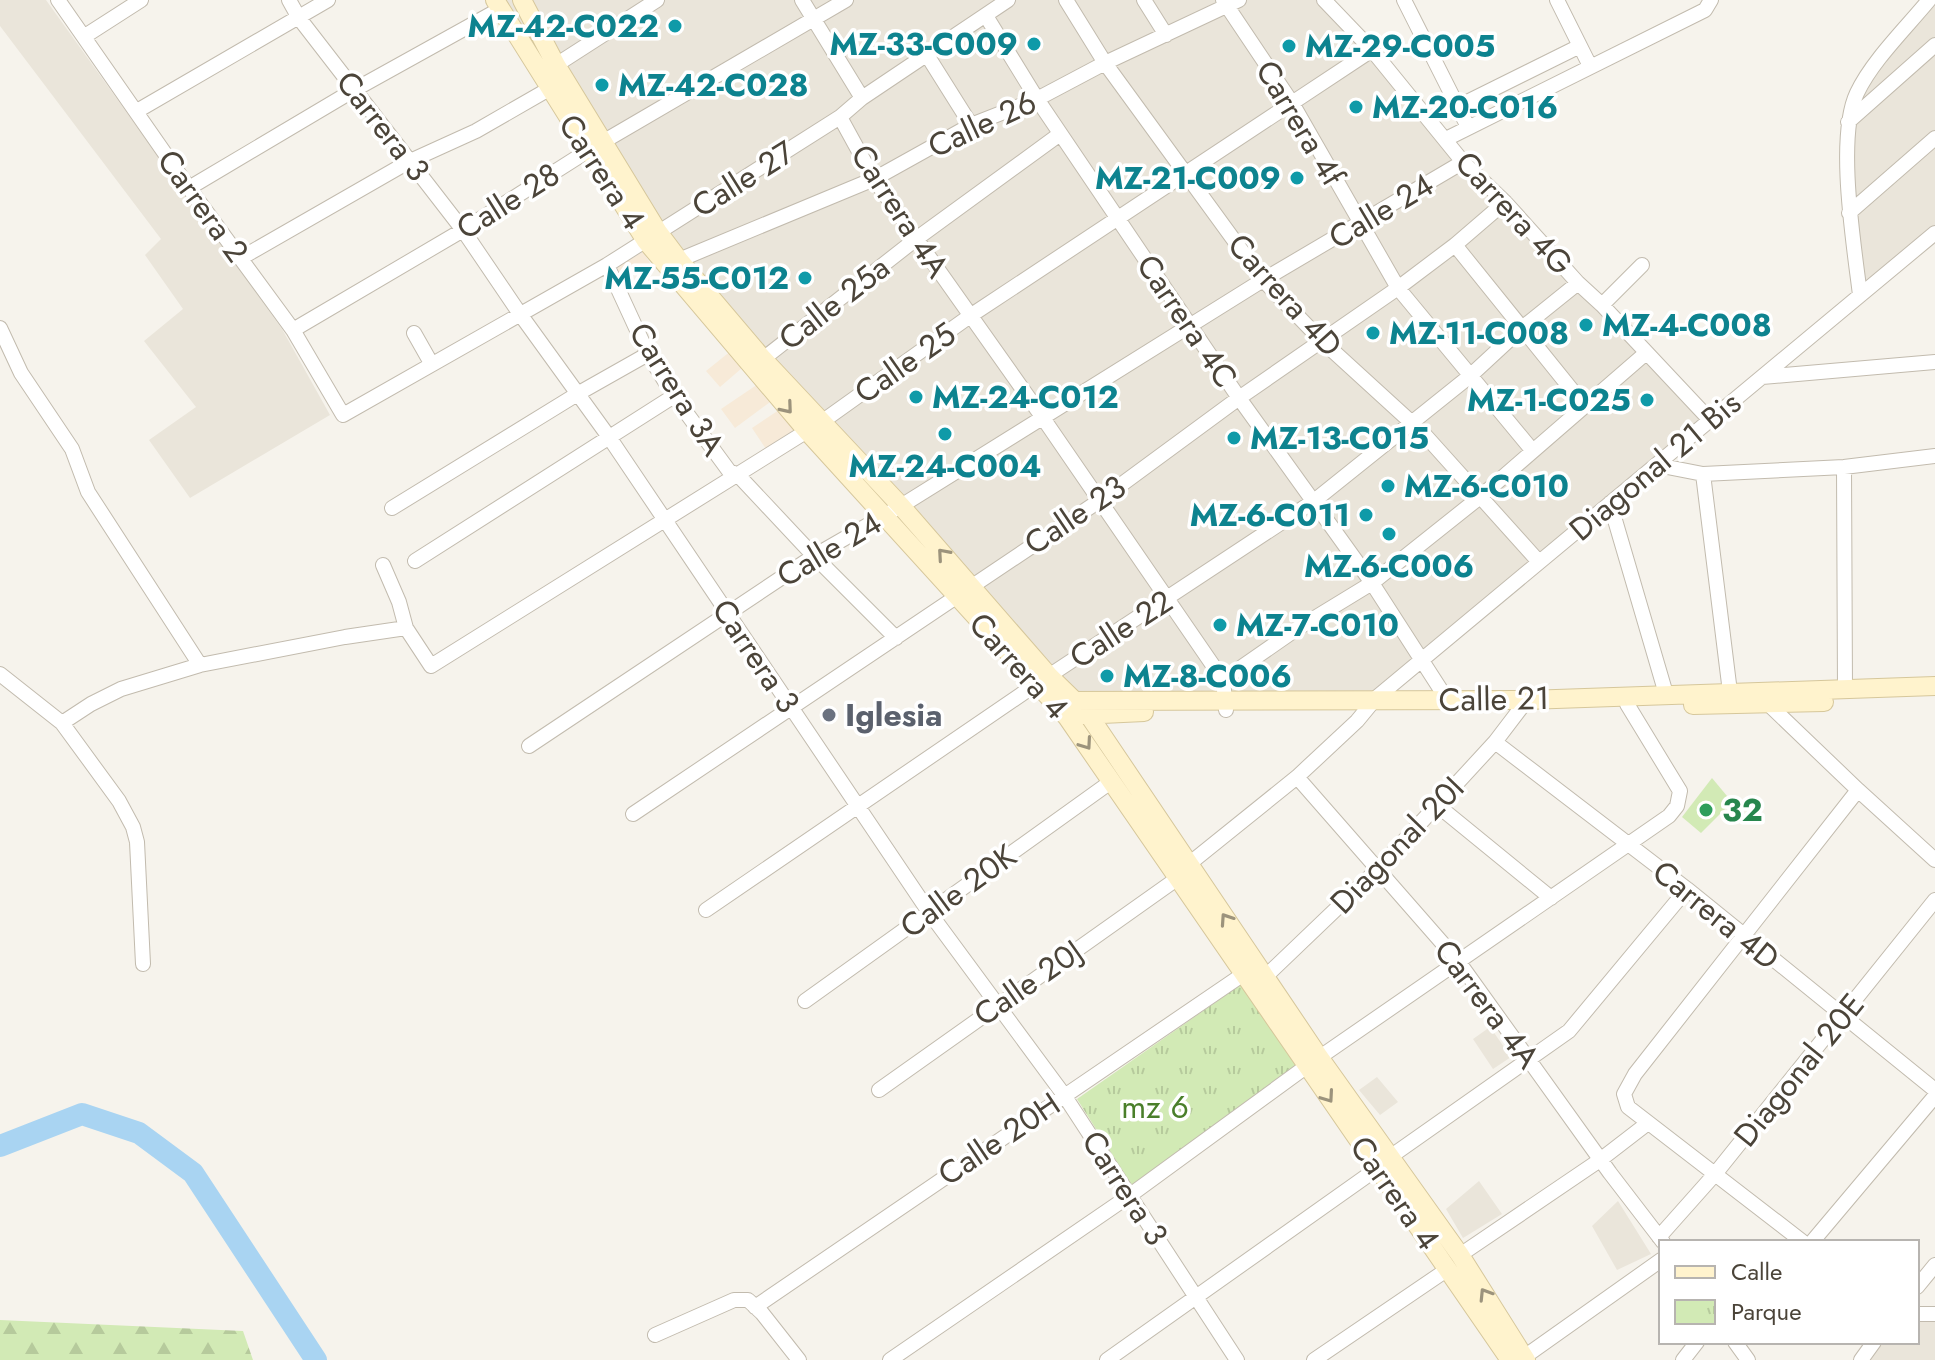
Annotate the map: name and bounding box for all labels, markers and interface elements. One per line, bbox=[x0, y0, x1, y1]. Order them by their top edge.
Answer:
place label: MZ-42-C022 bbox=[468, 3, 659, 49]
marker: MZ-42-C022 bbox=[666, 17, 684, 35]
place label: MZ-33-C009 bbox=[829, 21, 1018, 67]
place label: MZ-29-C005 bbox=[1305, 23, 1495, 69]
marker: MZ-33-C009 bbox=[1025, 35, 1043, 53]
marker: MZ-29-C005 bbox=[1280, 37, 1298, 55]
street label: Carrera 4f bbox=[1244, 52, 1356, 195]
street label: Carrera 3 bbox=[325, 61, 441, 191]
place label: MZ-42-C028 bbox=[618, 62, 809, 108]
marker: MZ-42-C028 bbox=[593, 76, 611, 94]
street label: Calle 26 bbox=[920, 79, 1044, 169]
place label: MZ-20-C016 bbox=[1372, 84, 1558, 130]
marker: MZ-20-C016 bbox=[1347, 98, 1365, 116]
street label: Carrera 4 bbox=[547, 105, 657, 239]
street label: Calle 27 bbox=[683, 129, 803, 228]
street label: Carrera 4A bbox=[840, 135, 960, 287]
street label: Carrera 2 bbox=[146, 140, 260, 272]
street label: Carrera 4G bbox=[1444, 141, 1584, 285]
street label: Calle 28 bbox=[448, 151, 568, 251]
place label: MZ-21-C009 bbox=[1095, 155, 1281, 201]
street label: Calle 24 bbox=[1320, 162, 1442, 260]
marker: MZ-21-C009 bbox=[1288, 169, 1306, 187]
street label: Carrera 4D bbox=[1217, 223, 1353, 367]
street label: Calle 25a bbox=[769, 245, 899, 361]
street label: Carrera 4C bbox=[1125, 245, 1249, 397]
place label: MZ-55-C012 bbox=[604, 255, 789, 301]
marker: MZ-55-C012 bbox=[796, 269, 814, 287]
place label: MZ-4-C008 bbox=[1602, 302, 1772, 348]
place label: MZ-11-C008 bbox=[1389, 310, 1569, 356]
street label: Calle 25 bbox=[845, 311, 965, 415]
street label: Carrera 3A bbox=[618, 313, 736, 465]
marker: MZ-4-C008 bbox=[1577, 316, 1595, 334]
marker: MZ-11-C008 bbox=[1364, 324, 1382, 342]
place label: MZ-24-C012 bbox=[932, 374, 1119, 420]
place label: MZ-1-C025 bbox=[1467, 377, 1631, 423]
street label: Diagonal 21 Bis bbox=[1559, 380, 1751, 552]
marker: MZ-24-C012 bbox=[907, 388, 925, 406]
marker: MZ-1-C025 bbox=[1638, 391, 1656, 409]
one-way arrow bbox=[777, 398, 792, 413]
place label: MZ-13-C015 bbox=[1250, 415, 1429, 461]
marker: MZ-24-C004 bbox=[936, 425, 954, 443]
marker: MZ-13-C015 bbox=[1225, 429, 1243, 447]
place label: MZ-24-C004 bbox=[848, 443, 1042, 489]
place label: MZ-6-C010 bbox=[1404, 463, 1569, 509]
street label: Calle 23 bbox=[1015, 464, 1135, 566]
marker: MZ-6-C010 bbox=[1379, 477, 1397, 495]
place label: MZ-6-C011 bbox=[1190, 492, 1350, 538]
street label: Calle 24 bbox=[768, 500, 890, 598]
marker: MZ-6-C011 bbox=[1357, 506, 1375, 524]
marker: MZ-6-C006 bbox=[1380, 525, 1398, 543]
place label: MZ-6-C006 bbox=[1304, 543, 1474, 589]
one-way arrow bbox=[938, 548, 953, 563]
street label: Calle 22 bbox=[1060, 579, 1182, 679]
street label: Carrera 3 bbox=[701, 590, 811, 722]
street label: Carrera 4 bbox=[958, 602, 1080, 730]
place label: MZ-7-C010 bbox=[1236, 602, 1399, 648]
marker: MZ-7-C010 bbox=[1211, 616, 1229, 634]
place label: MZ-8-C006 bbox=[1123, 653, 1292, 699]
marker: MZ-8-C006 bbox=[1098, 667, 1116, 685]
street label: Calle 21 bbox=[1438, 675, 1550, 723]
place label: Iglesia bbox=[845, 692, 942, 738]
marker: Iglesia bbox=[820, 706, 838, 724]
one-way arrow bbox=[1076, 735, 1091, 749]
street label: Diagonal 20I bbox=[1319, 766, 1475, 924]
place label: 32 bbox=[1722, 787, 1763, 833]
marker: 32 bbox=[1697, 801, 1715, 819]
street label: Calle 20K bbox=[890, 833, 1026, 949]
street label: Carrera 4D bbox=[1643, 849, 1789, 981]
one-way arrow bbox=[1221, 913, 1236, 927]
street label: Calle 20J bbox=[964, 929, 1092, 1037]
street label: Carrera 4A bbox=[1423, 930, 1551, 1078]
street label: Diagonal 20E bbox=[1723, 983, 1875, 1157]
street label: Calle 20H bbox=[929, 1081, 1069, 1197]
park label: mz 6 bbox=[1121, 1084, 1189, 1130]
one-way arrow bbox=[1318, 1088, 1333, 1102]
street label: Carrera 3 bbox=[1071, 1121, 1179, 1255]
street label: Carrera 4 bbox=[1339, 1127, 1451, 1259]
legend bbox=[1659, 1240, 1919, 1344]
text: Calle bbox=[1731, 1254, 1782, 1289]
one-way arrow bbox=[1479, 1288, 1494, 1303]
text: Parque bbox=[1731, 1294, 1802, 1329]

